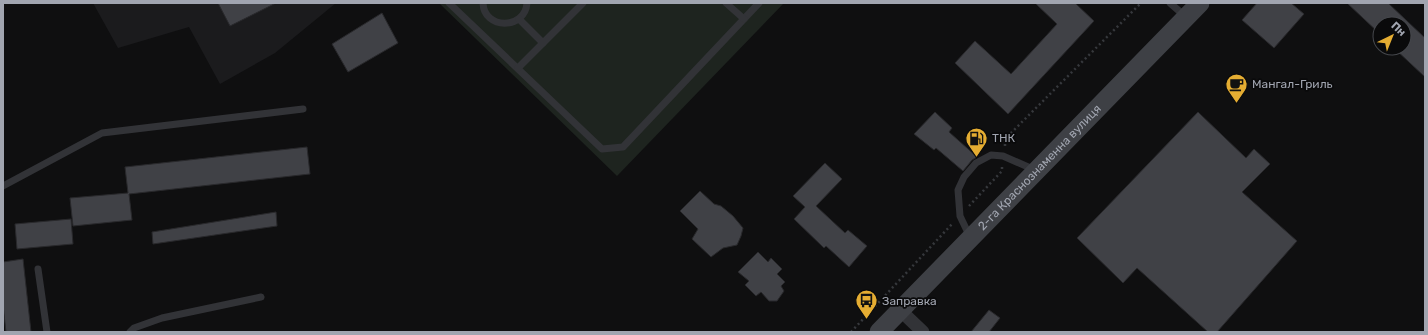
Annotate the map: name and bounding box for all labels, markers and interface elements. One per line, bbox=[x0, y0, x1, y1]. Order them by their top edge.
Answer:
north arrow bbox=[1372, 16, 1412, 56]
text: Пн bbox=[1388, 19, 1408, 39]
cafe icon: Мангал-Гриль bbox=[1224, 71, 1250, 104]
place label: Мангал-Гриль bbox=[1252, 77, 1333, 91]
street label: 2-га Краснознаменна вулиця bbox=[975, 102, 1104, 233]
fuel station icon: ТНК bbox=[963, 125, 989, 158]
place label: ТНК bbox=[992, 131, 1016, 145]
bus stop icon: Заправка bbox=[854, 288, 880, 321]
place label: Заправка bbox=[882, 294, 937, 308]

